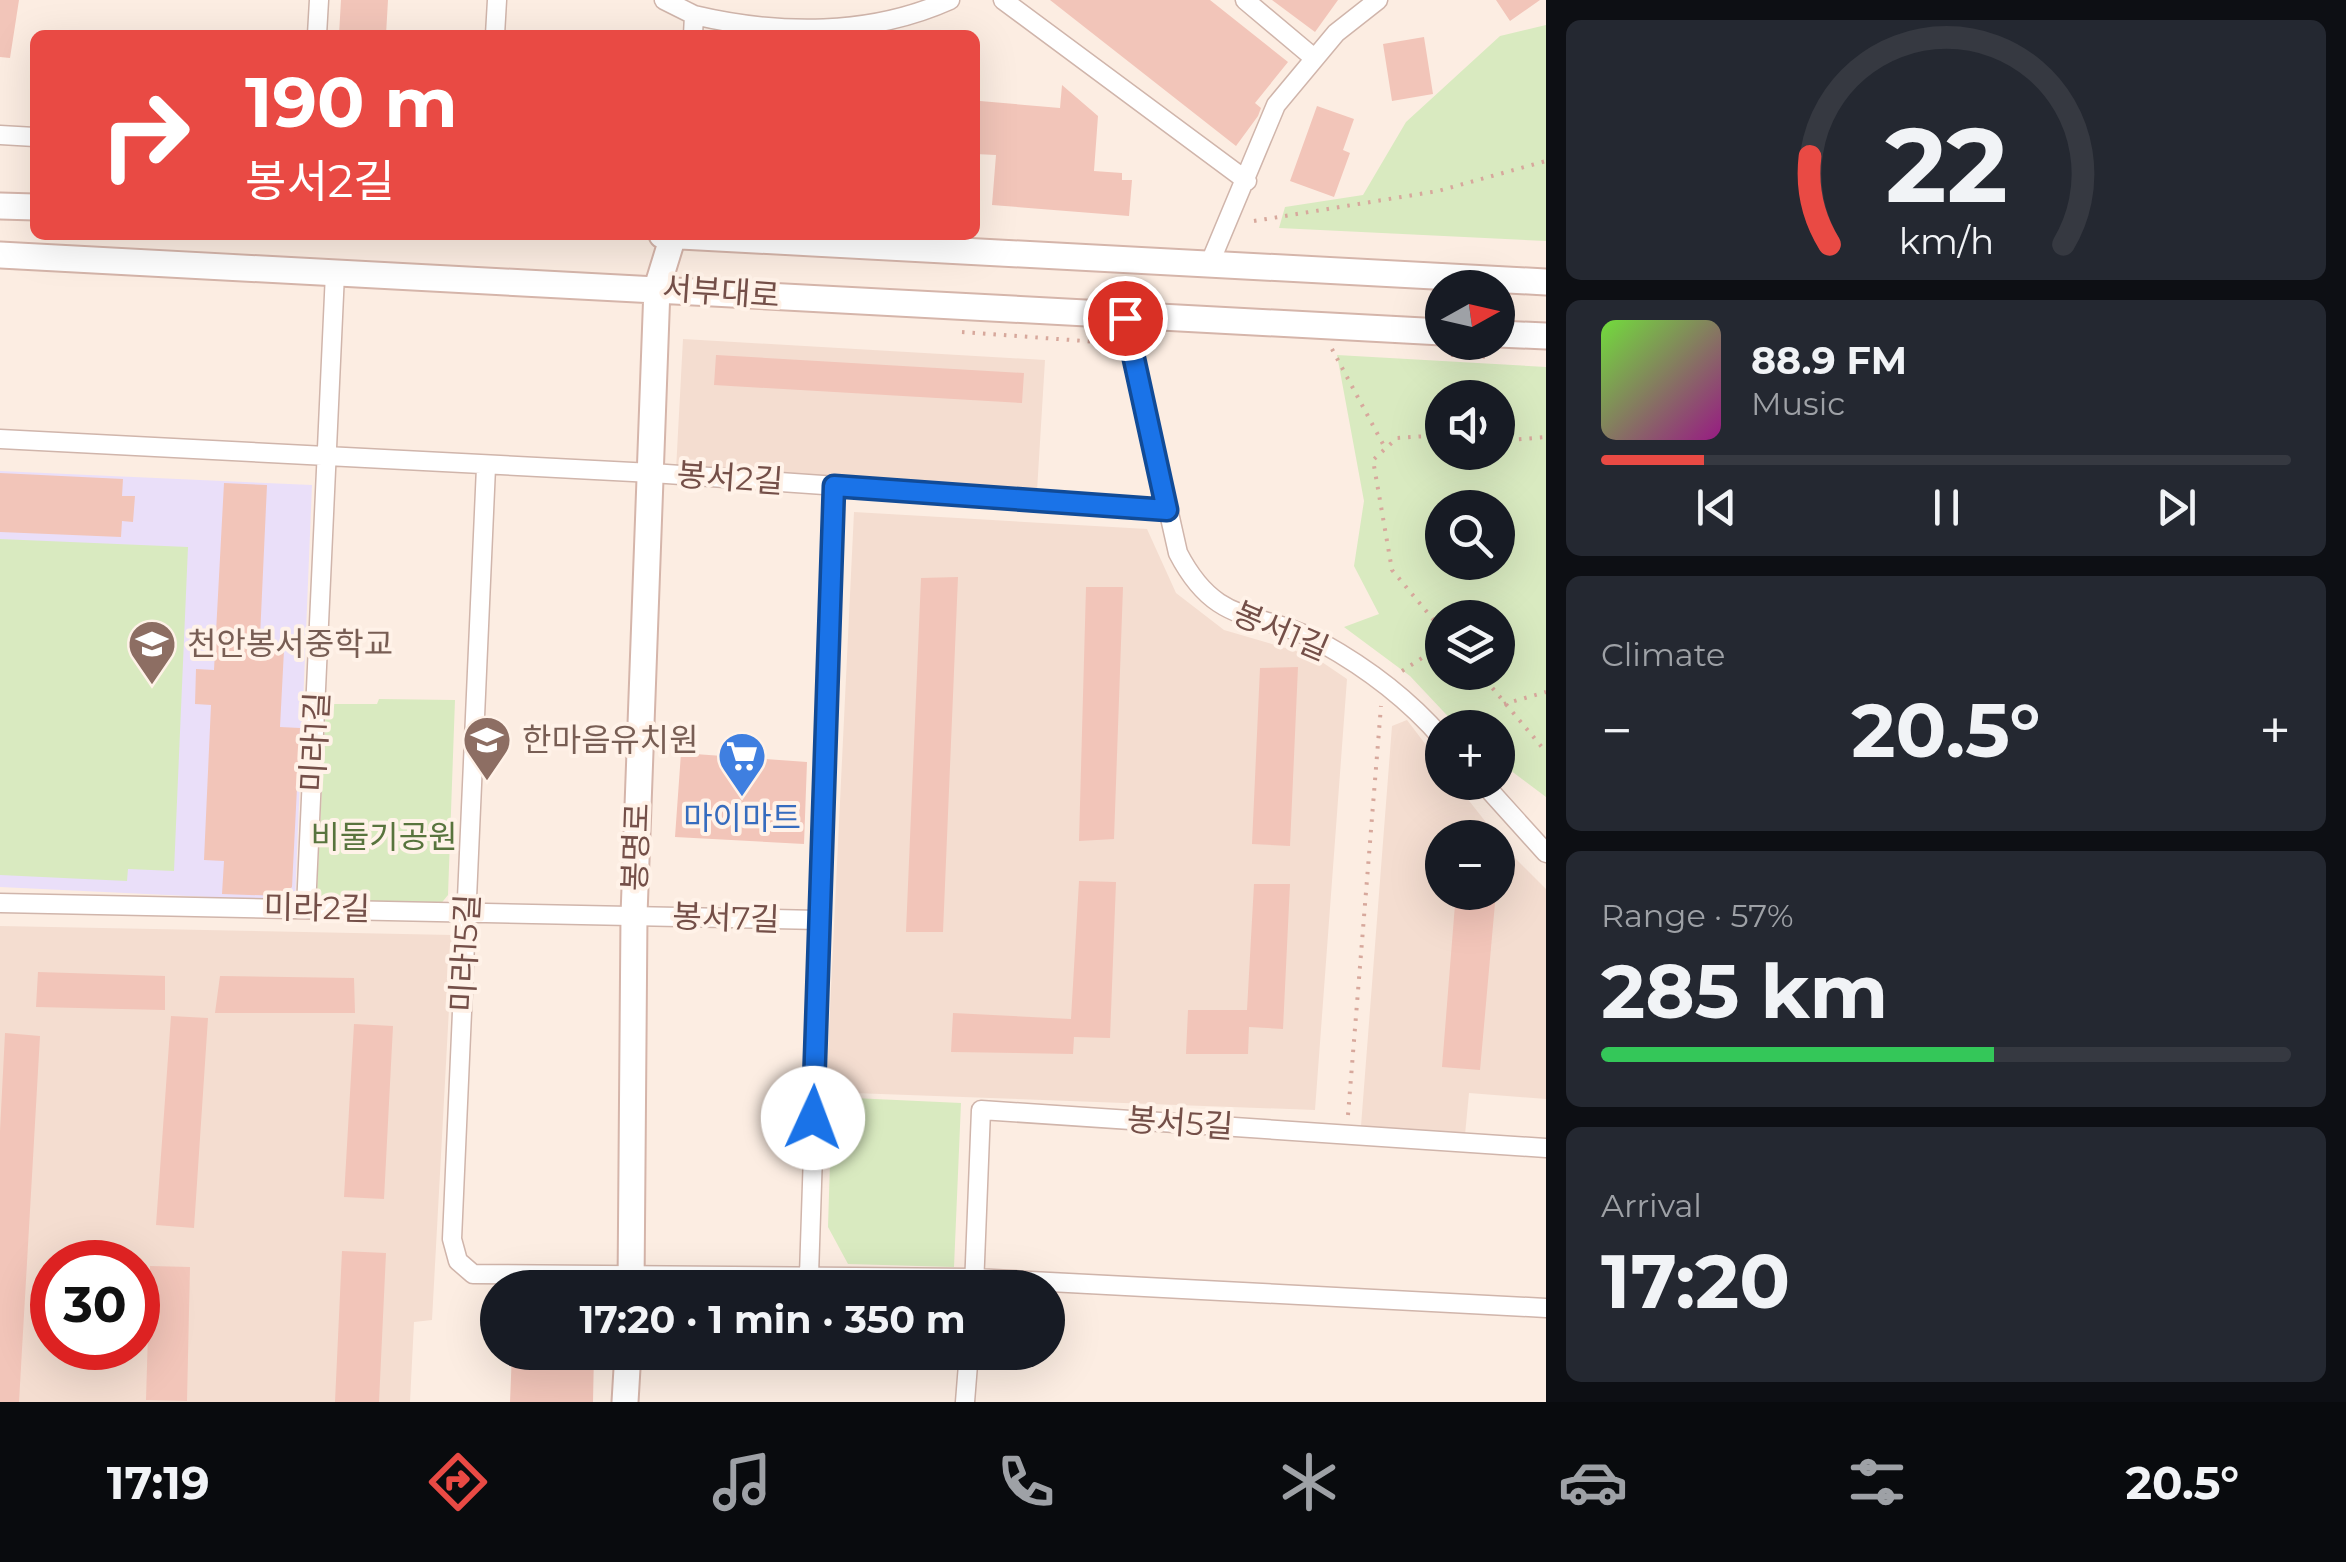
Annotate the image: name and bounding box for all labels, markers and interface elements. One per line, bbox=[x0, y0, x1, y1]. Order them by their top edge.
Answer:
text: 190 m bbox=[245, 59, 458, 145]
icon: right bbox=[80, 70, 210, 200]
text: 22 bbox=[1885, 101, 2007, 228]
text: 봉서2길 bbox=[245, 153, 395, 208]
text: km/h bbox=[1898, 219, 1994, 263]
street label: 서부대로 bbox=[661, 268, 781, 315]
north arrow bbox=[1425, 270, 1515, 360]
map controls bbox=[1425, 270, 1515, 910]
pin bbox=[1083, 276, 1168, 361]
icon: arrive bbox=[1098, 291, 1153, 346]
text: 88.9 FM bbox=[1751, 337, 1907, 384]
button: sound bbox=[1425, 380, 1515, 470]
text: Music bbox=[1751, 384, 1845, 423]
street label: 봉서2길 bbox=[676, 454, 785, 501]
icon: previous bbox=[1689, 480, 1744, 535]
icon: pause bbox=[1919, 480, 1974, 535]
icon: next bbox=[2149, 480, 2204, 535]
button: search bbox=[1425, 490, 1515, 580]
street label: 봉서1길 bbox=[1228, 593, 1335, 668]
button: layers bbox=[1425, 600, 1515, 690]
school or university icon: 천안봉서중학교 bbox=[126, 618, 178, 686]
place label: 천안봉서중학교 bbox=[187, 624, 393, 663]
text: Climate bbox=[1601, 635, 1725, 674]
text: 20.5° bbox=[1851, 684, 2041, 776]
street label: 미라1길 bbox=[292, 691, 337, 793]
text: − bbox=[1601, 697, 1633, 764]
text: + bbox=[2259, 697, 2291, 764]
button: + bbox=[1425, 710, 1515, 800]
school or university icon: 한마음유치원 bbox=[461, 714, 513, 782]
place label: 한마음유치원 bbox=[522, 720, 699, 759]
supermarket icon: 마이마트 bbox=[716, 730, 768, 798]
place label: 마이마트 bbox=[683, 798, 801, 837]
street label: 봉명로 bbox=[614, 802, 657, 892]
park label: 비둘기공원 bbox=[310, 817, 458, 856]
button: − bbox=[1425, 820, 1515, 910]
street label: 미라2길 bbox=[263, 887, 371, 928]
street label: 미라15길 bbox=[442, 893, 487, 1013]
street label: 봉서7길 bbox=[672, 896, 780, 939]
text: Range · 57% bbox=[1601, 896, 1794, 935]
text: 285 km bbox=[1601, 945, 1888, 1037]
position arrow bbox=[761, 1066, 865, 1170]
street label: 봉서5길 bbox=[1126, 1099, 1234, 1146]
text: Arrival bbox=[1601, 1186, 1702, 1225]
text: 17:20 bbox=[1601, 1235, 1790, 1327]
speed limit sign: 30 bbox=[30, 1240, 160, 1370]
text: 17:20 · 1 min · 350 m bbox=[579, 1296, 966, 1343]
icon: directions bbox=[423, 1447, 493, 1517]
icon: music bbox=[707, 1447, 777, 1517]
icon: phone bbox=[991, 1447, 1061, 1517]
icon: climate bbox=[1274, 1447, 1344, 1517]
icon: car bbox=[1558, 1447, 1628, 1517]
icon: filters bbox=[1842, 1447, 1912, 1517]
text: 17:19 bbox=[107, 1455, 210, 1510]
text: 20.5° bbox=[2126, 1455, 2239, 1510]

